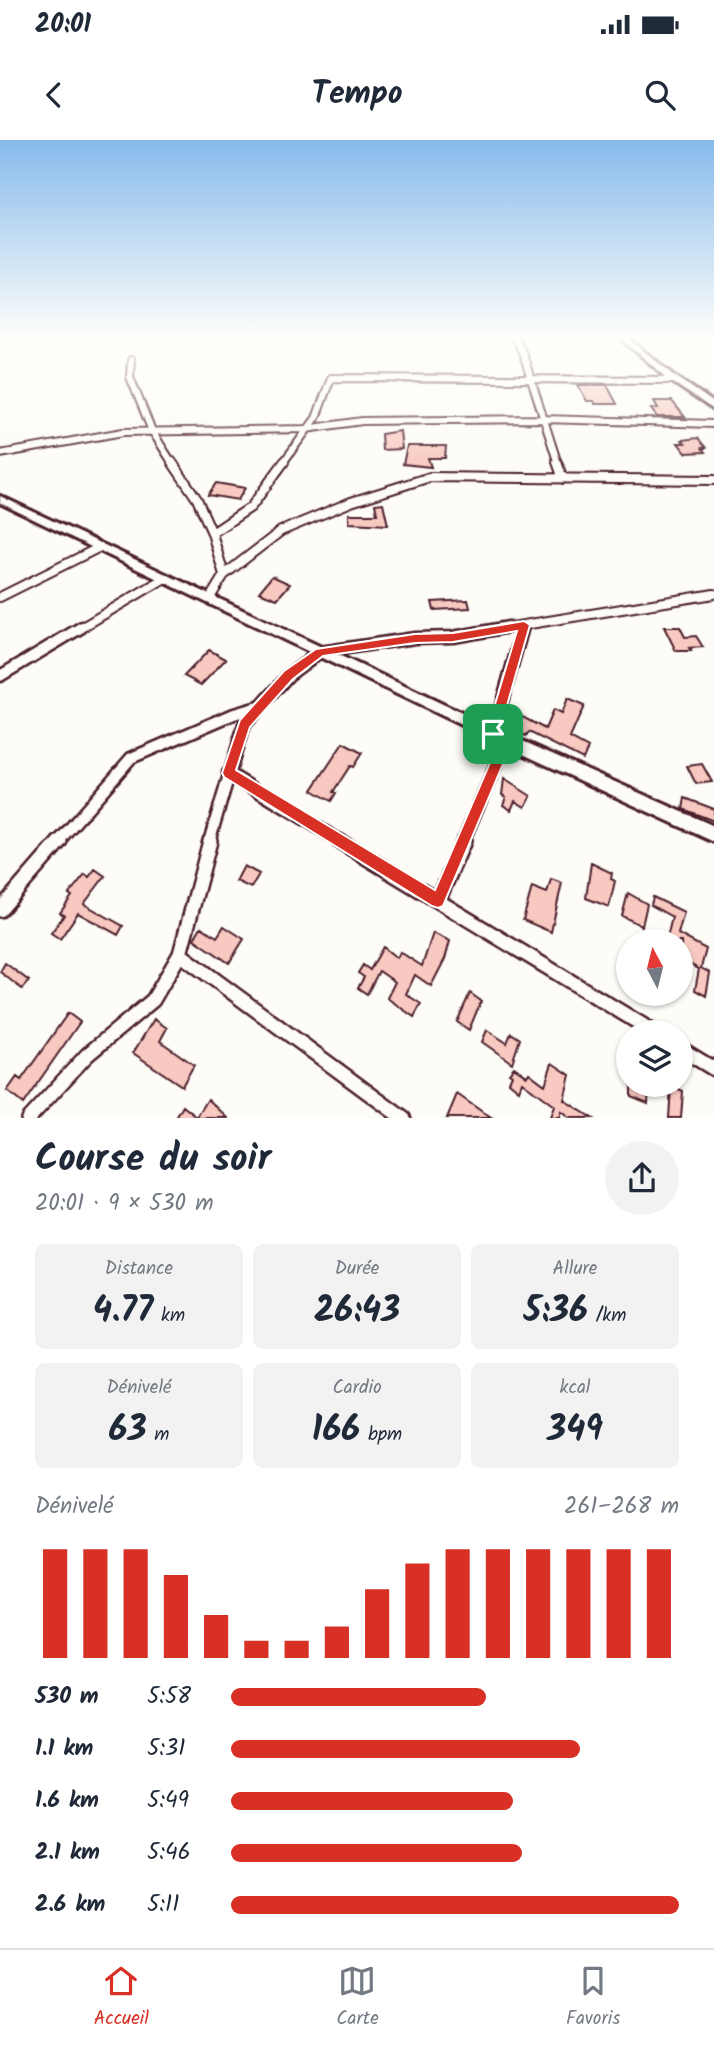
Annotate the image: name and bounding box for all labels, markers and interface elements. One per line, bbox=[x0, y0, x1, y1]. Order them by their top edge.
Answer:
text: 20:01 bbox=[35, 4, 91, 46]
text: Tempo bbox=[311, 69, 403, 120]
icon: back bbox=[35, 76, 73, 114]
icon: search bbox=[641, 76, 679, 114]
pin bbox=[463, 704, 523, 764]
icon: arrive bbox=[474, 715, 512, 753]
north arrow bbox=[616, 929, 693, 1006]
map controls bbox=[616, 929, 693, 1097]
button: layers bbox=[616, 1020, 693, 1097]
text: Course du soir bbox=[35, 1130, 271, 1190]
button: share bbox=[605, 1141, 679, 1215]
text: 20:01 · 9 × 530 m bbox=[35, 1186, 214, 1222]
text: Distance bbox=[105, 1254, 173, 1284]
text: Durée bbox=[335, 1254, 379, 1284]
text: Allure bbox=[553, 1254, 597, 1284]
text: 4.77 bbox=[93, 1284, 153, 1340]
text: 26:43 bbox=[314, 1284, 400, 1340]
text: 5:36 bbox=[524, 1284, 588, 1340]
text: km bbox=[153, 1301, 185, 1331]
text: /km bbox=[588, 1301, 626, 1331]
text: Dénivelé bbox=[107, 1373, 171, 1403]
text: Cardio bbox=[332, 1373, 382, 1403]
text: kcal bbox=[560, 1373, 590, 1403]
text: 63 bbox=[109, 1403, 147, 1459]
text: 166 bbox=[312, 1403, 360, 1459]
text: 349 bbox=[547, 1403, 603, 1459]
text: m bbox=[147, 1420, 169, 1450]
text: bpm bbox=[360, 1420, 402, 1450]
text: Dénivelé bbox=[35, 1489, 113, 1525]
text: 261–268 m bbox=[564, 1489, 679, 1525]
text: 530 m bbox=[35, 1679, 99, 1715]
text: 5:58 bbox=[147, 1679, 191, 1715]
text: 1.1 km bbox=[35, 1731, 93, 1767]
text: 5:31 bbox=[147, 1731, 185, 1767]
text: 1.6 km bbox=[35, 1783, 99, 1819]
text: 5:49 bbox=[147, 1783, 189, 1819]
text: 2.1 km bbox=[35, 1835, 100, 1871]
text: 5:46 bbox=[147, 1835, 190, 1871]
text: 2.6 km bbox=[35, 1887, 105, 1923]
text: 5:11 bbox=[147, 1887, 179, 1923]
tab: Accueil bbox=[94, 1962, 149, 2034]
tab: Carte bbox=[336, 1962, 379, 2034]
tab: Favoris bbox=[566, 1962, 620, 2034]

